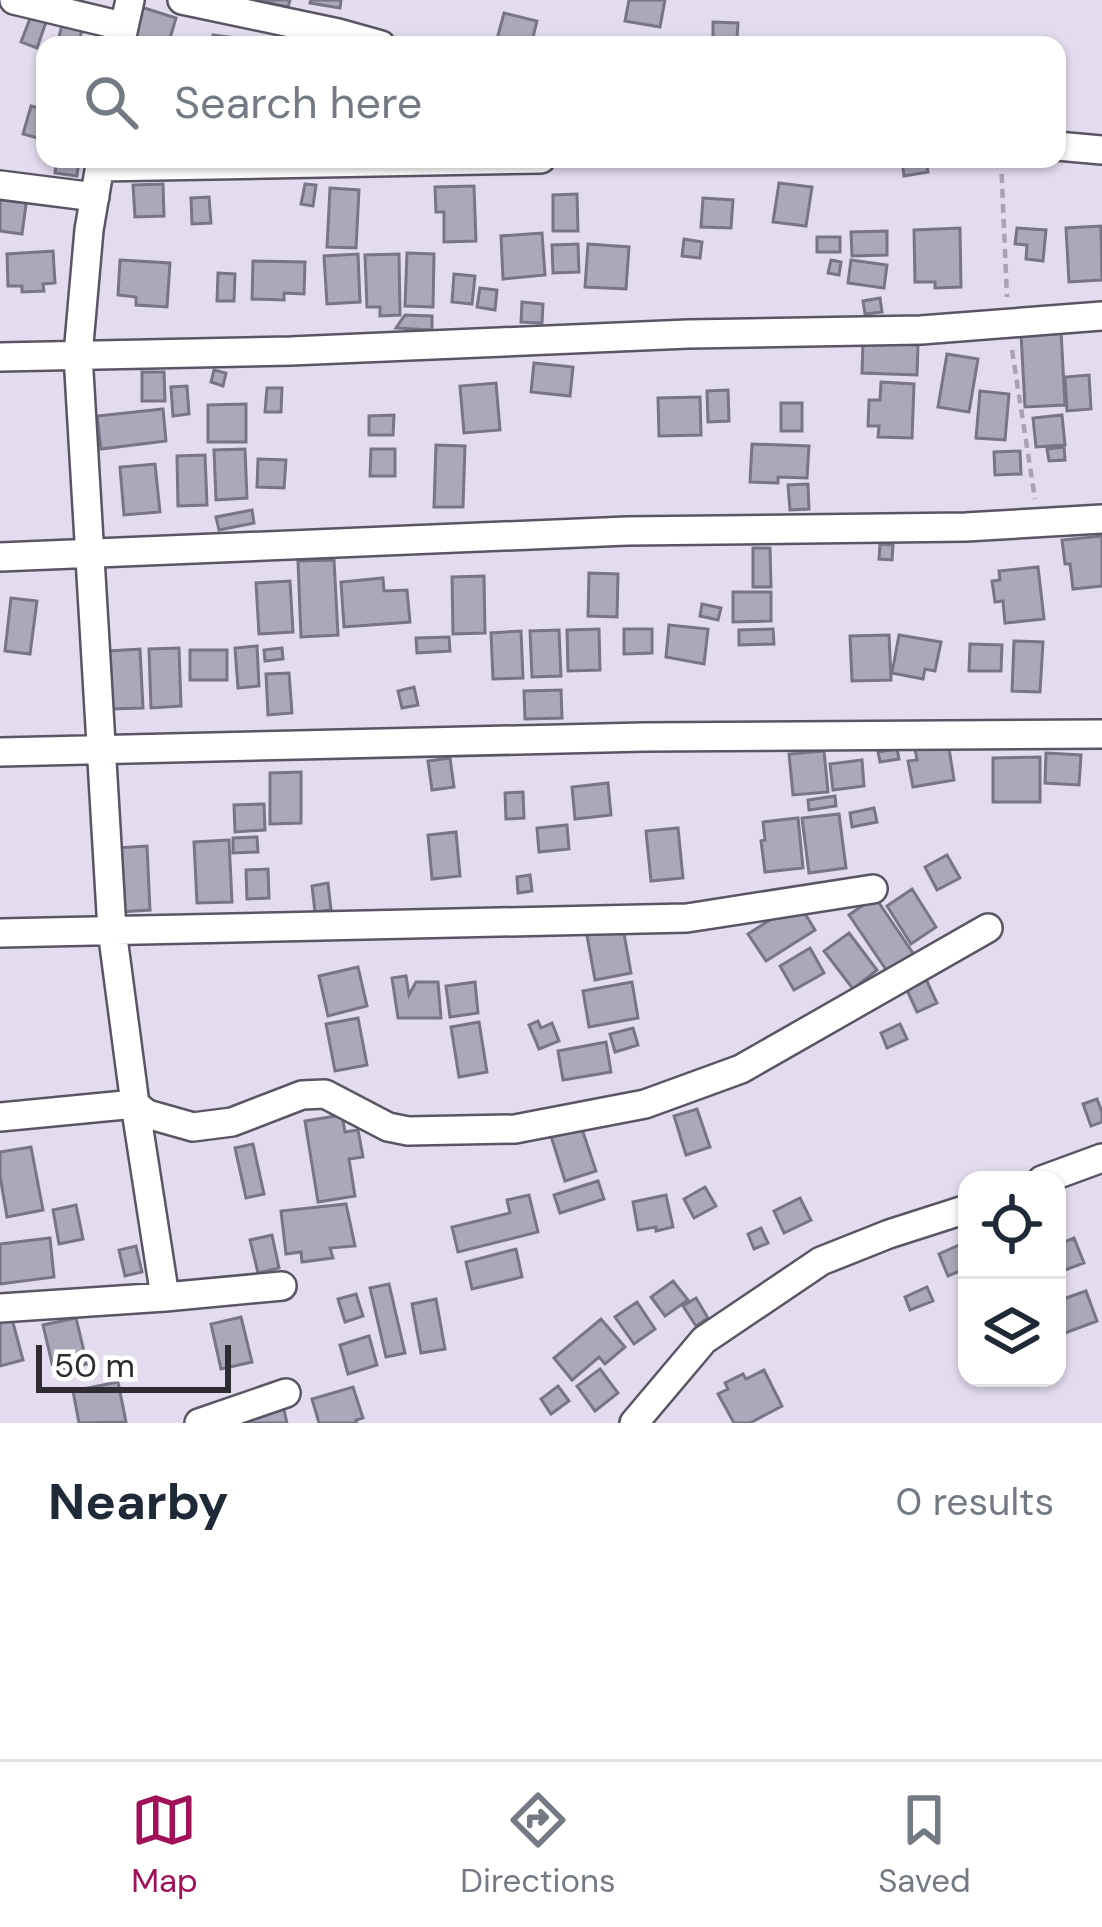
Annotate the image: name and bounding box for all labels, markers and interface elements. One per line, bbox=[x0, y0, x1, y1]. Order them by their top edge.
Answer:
search box bbox=[36, 36, 1066, 168]
icon: search bbox=[78, 69, 144, 135]
text: Search here bbox=[174, 73, 422, 132]
map controls bbox=[958, 1171, 1066, 1387]
button: locate bbox=[958, 1171, 1066, 1279]
button: layers bbox=[958, 1279, 1066, 1387]
scale bar bbox=[36, 1339, 231, 1392]
text: 50 m bbox=[54, 1344, 135, 1387]
text: Nearby bbox=[48, 1468, 229, 1535]
text: 0 results bbox=[896, 1476, 1054, 1527]
tab: Map bbox=[131, 1787, 198, 1902]
tab: Directions bbox=[460, 1787, 616, 1902]
tab: Saved bbox=[878, 1787, 971, 1902]

